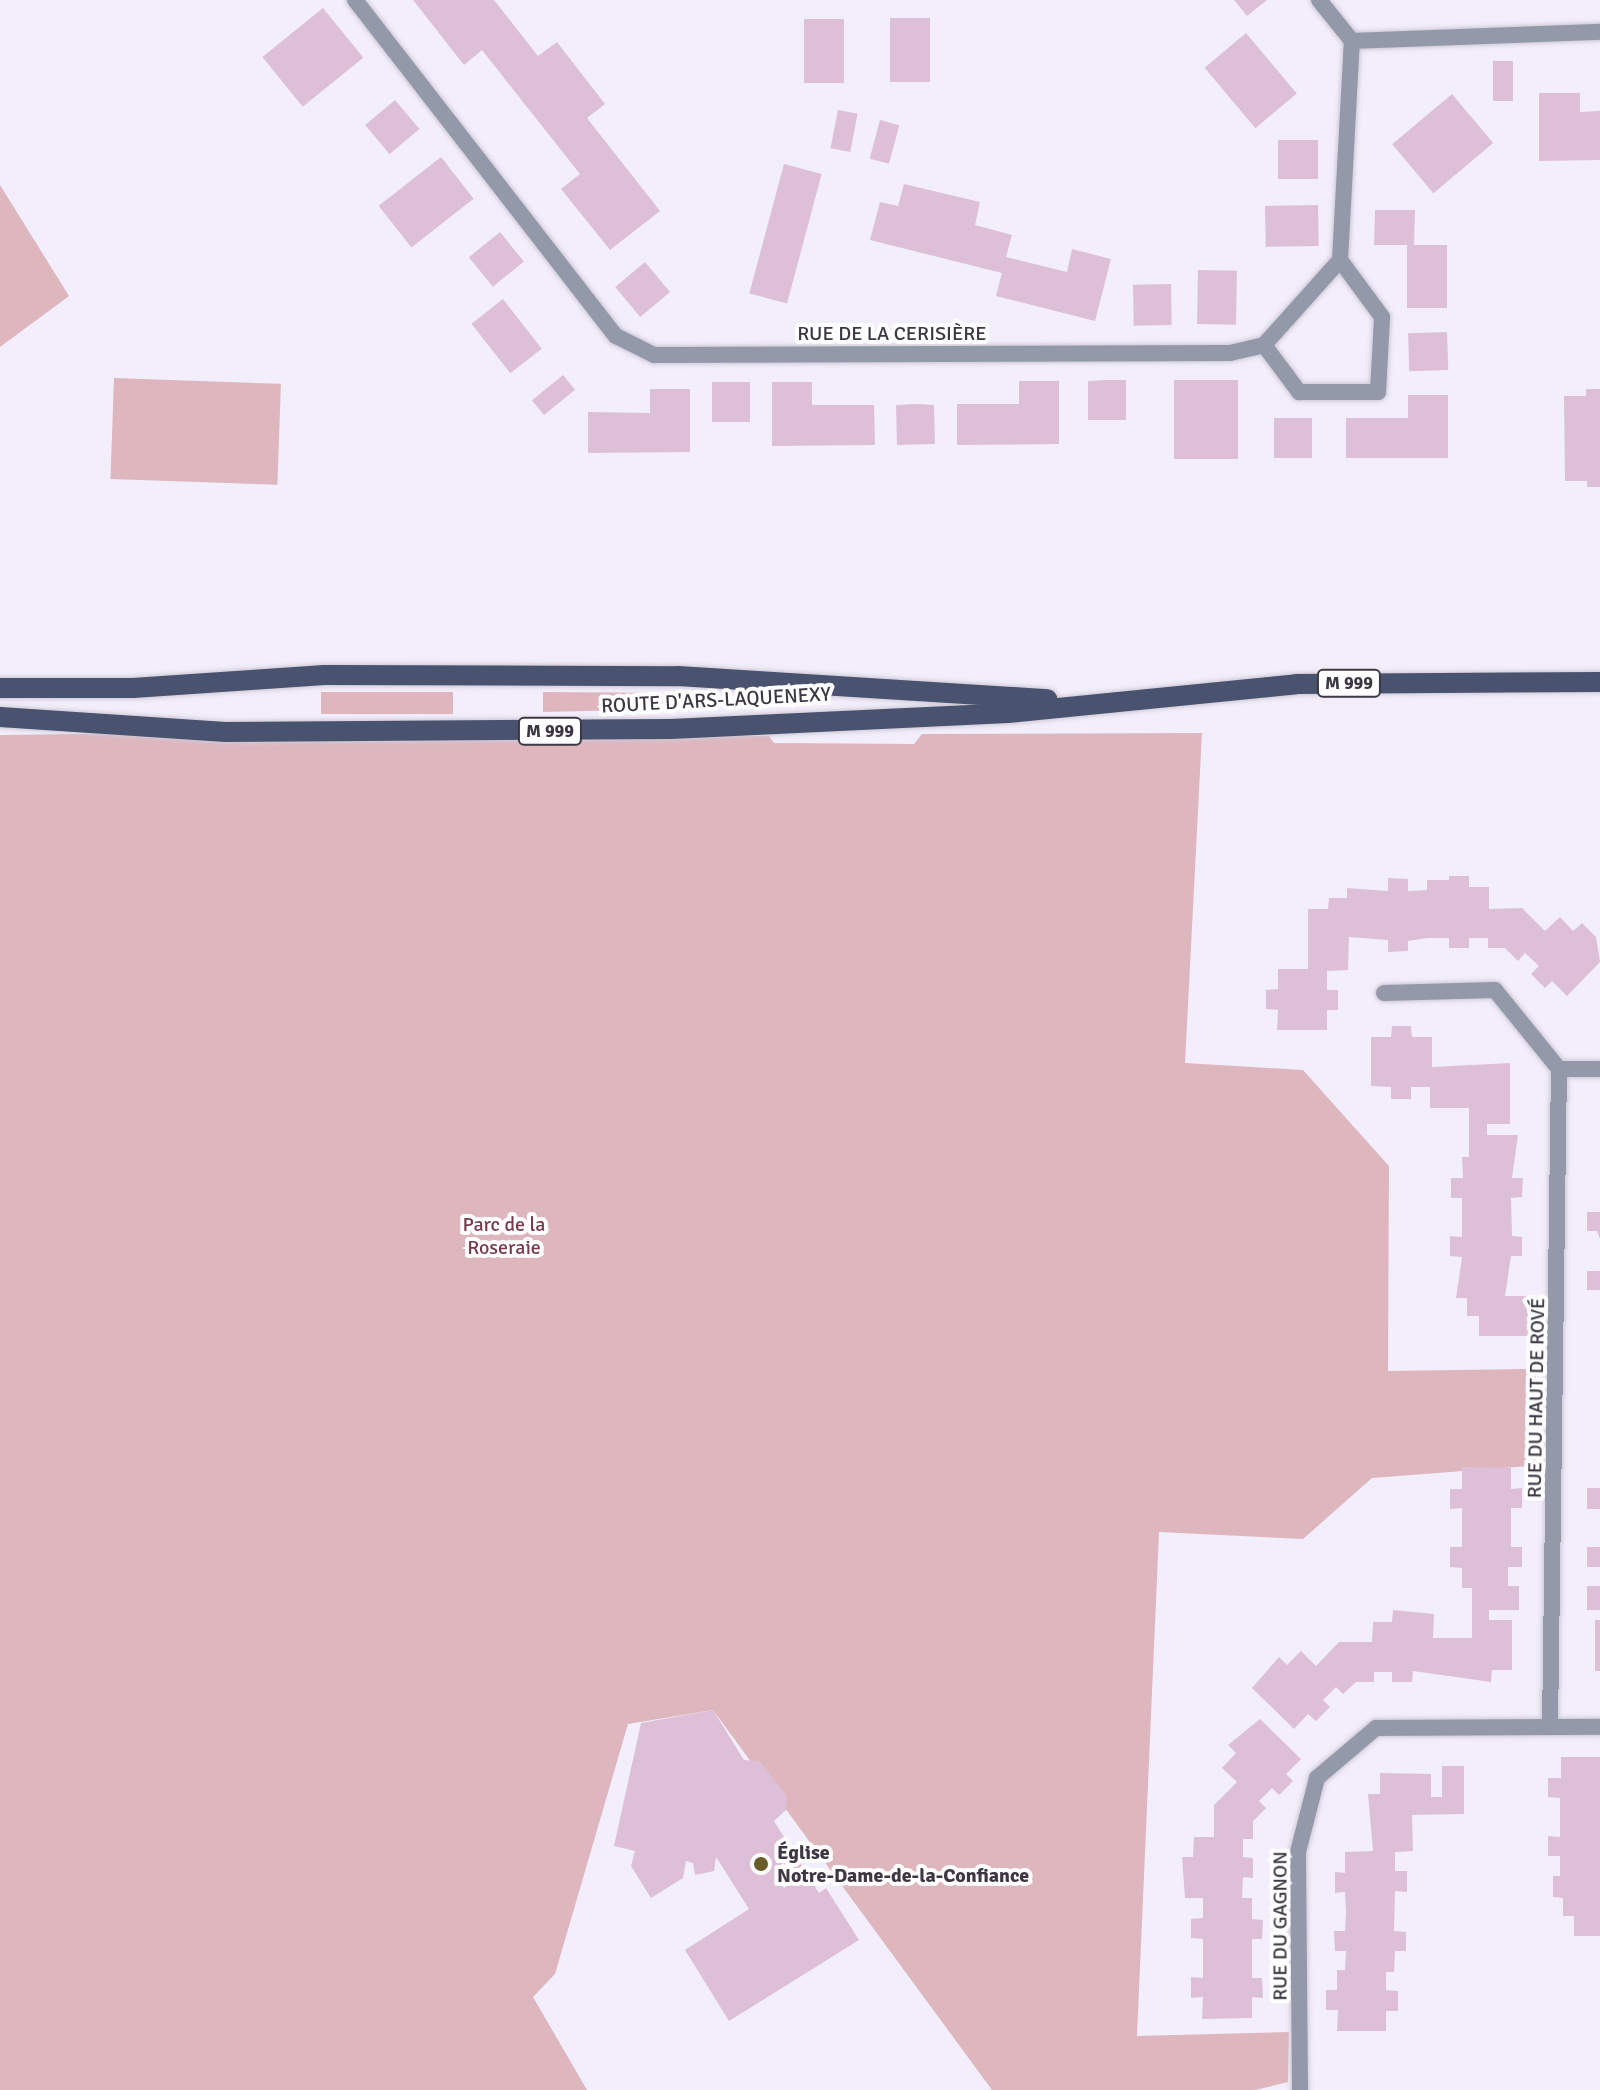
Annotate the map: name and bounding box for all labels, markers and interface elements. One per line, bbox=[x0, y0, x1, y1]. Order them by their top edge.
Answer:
street label: RUE DE LA CERISIÈRE bbox=[797, 321, 987, 345]
road number: M 999 bbox=[1315, 669, 1383, 697]
street label: ROUTE D'ARS-LAQUENEXY bbox=[601, 682, 831, 718]
road number: M 999 bbox=[516, 717, 584, 745]
park label: Parc de la Roseraie bbox=[463, 1213, 545, 1260]
street label: RUE DU HAUT DE ROVÉ bbox=[1522, 1297, 1550, 1499]
place label: Église Notre-Dame-de-la-Confiance bbox=[777, 1840, 1029, 1887]
street label: RUE DU GAGNON bbox=[1268, 1851, 1292, 2001]
marker: Église Notre-Dame-de-la-Confiance bbox=[752, 1855, 770, 1873]

